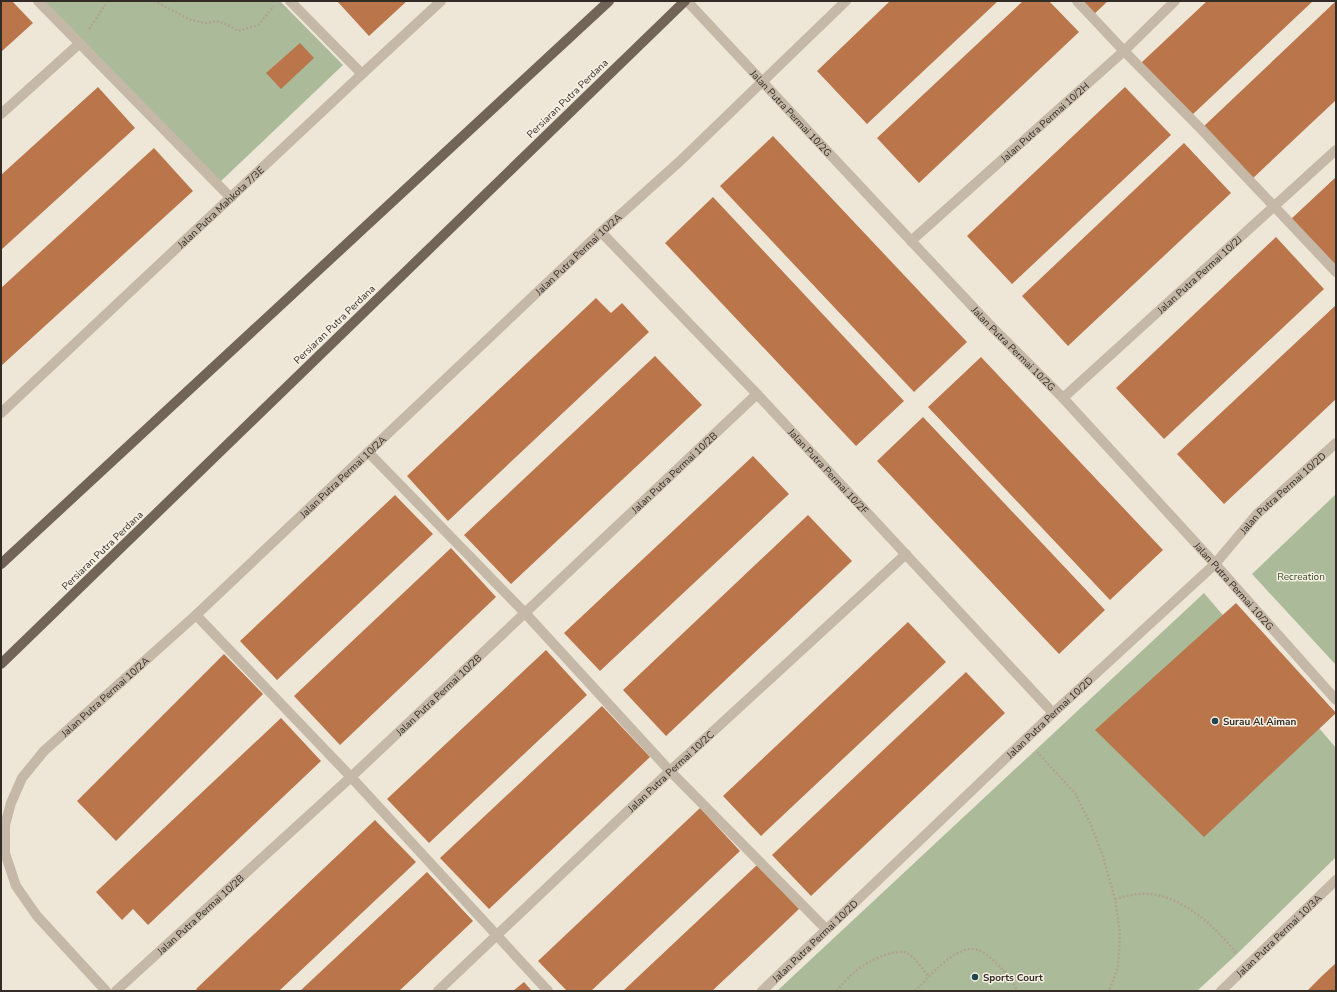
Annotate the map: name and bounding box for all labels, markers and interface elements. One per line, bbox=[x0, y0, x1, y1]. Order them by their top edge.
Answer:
street label: Persiaran Putra Perdana bbox=[524, 56, 612, 141]
street label: Jalan Putra Permai 10/2G bbox=[746, 66, 835, 160]
street label: Jalan Putra Permai 10/2H bbox=[997, 79, 1093, 166]
street label: Jalan Putra Mahkota 7/3E bbox=[174, 163, 268, 252]
street label: Jalan Putra Permai 10/2A bbox=[532, 210, 626, 299]
street label: Jalan Putra Permai 10/2J bbox=[1154, 233, 1245, 318]
street label: Persiaran Putra Perdana bbox=[291, 282, 379, 367]
street label: Jalan Putra Permai 10/2G bbox=[967, 303, 1058, 395]
street label: Jalan Putra Permai 10/2F bbox=[784, 425, 871, 518]
street label: Jalan Putra Permai 10/2B bbox=[628, 429, 721, 518]
street label: Jalan Putra Permai 10/2A bbox=[296, 432, 390, 522]
street label: Jalan Putra Permai 10/2D bbox=[1236, 449, 1329, 538]
street label: Persiaran Putra Perdana bbox=[59, 508, 147, 593]
street label: Jalan Putra Permai 10/2G bbox=[1190, 539, 1277, 634]
park label: Recreation bbox=[1277, 570, 1325, 584]
street label: Jalan Putra Permai 10/2B bbox=[392, 651, 485, 740]
street label: Jalan Putra Permai 10/2A bbox=[58, 654, 153, 741]
street label: Jalan Putra Permai 10/2D bbox=[1003, 674, 1096, 763]
place label: Surau Al Aiman bbox=[1223, 715, 1296, 729]
marker: Surau Al Aiman bbox=[1210, 716, 1220, 726]
street label: Jalan Putra Permai 10/2C bbox=[624, 728, 718, 816]
street label: Jalan Putra Permai 10/2B bbox=[154, 871, 248, 959]
street label: Jalan Putra Permai 10/3A bbox=[1233, 891, 1326, 981]
street label: Jalan Putra Permai 10/2D bbox=[769, 897, 862, 986]
place label: Sports Court bbox=[983, 971, 1043, 985]
marker: Sports Court bbox=[970, 972, 980, 982]

